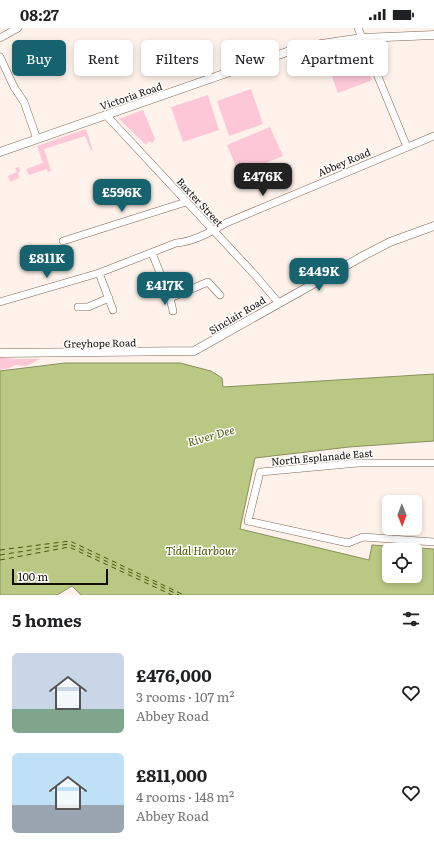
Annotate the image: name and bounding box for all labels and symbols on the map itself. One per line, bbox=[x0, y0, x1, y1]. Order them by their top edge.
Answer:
street label: Victoria Road bbox=[98, 78, 164, 113]
street label: Abbey Road bbox=[315, 144, 373, 179]
pin: £476K bbox=[235, 163, 291, 197]
street label: Baxter Street bbox=[174, 174, 227, 229]
pin: £596K bbox=[94, 179, 150, 213]
pin: £811K bbox=[19, 245, 75, 279]
pin: £449K bbox=[291, 258, 347, 292]
pin: £417K bbox=[137, 272, 193, 306]
street label: Sinclair Road bbox=[206, 292, 268, 337]
street label: Greyhope Road bbox=[64, 334, 136, 351]
water label: River Dee bbox=[185, 421, 236, 449]
street label: North Esplanade East bbox=[271, 445, 373, 468]
north arrow bbox=[382, 495, 422, 535]
water label: Tidal Harbour bbox=[166, 542, 236, 558]
scale bar bbox=[12, 567, 108, 586]

